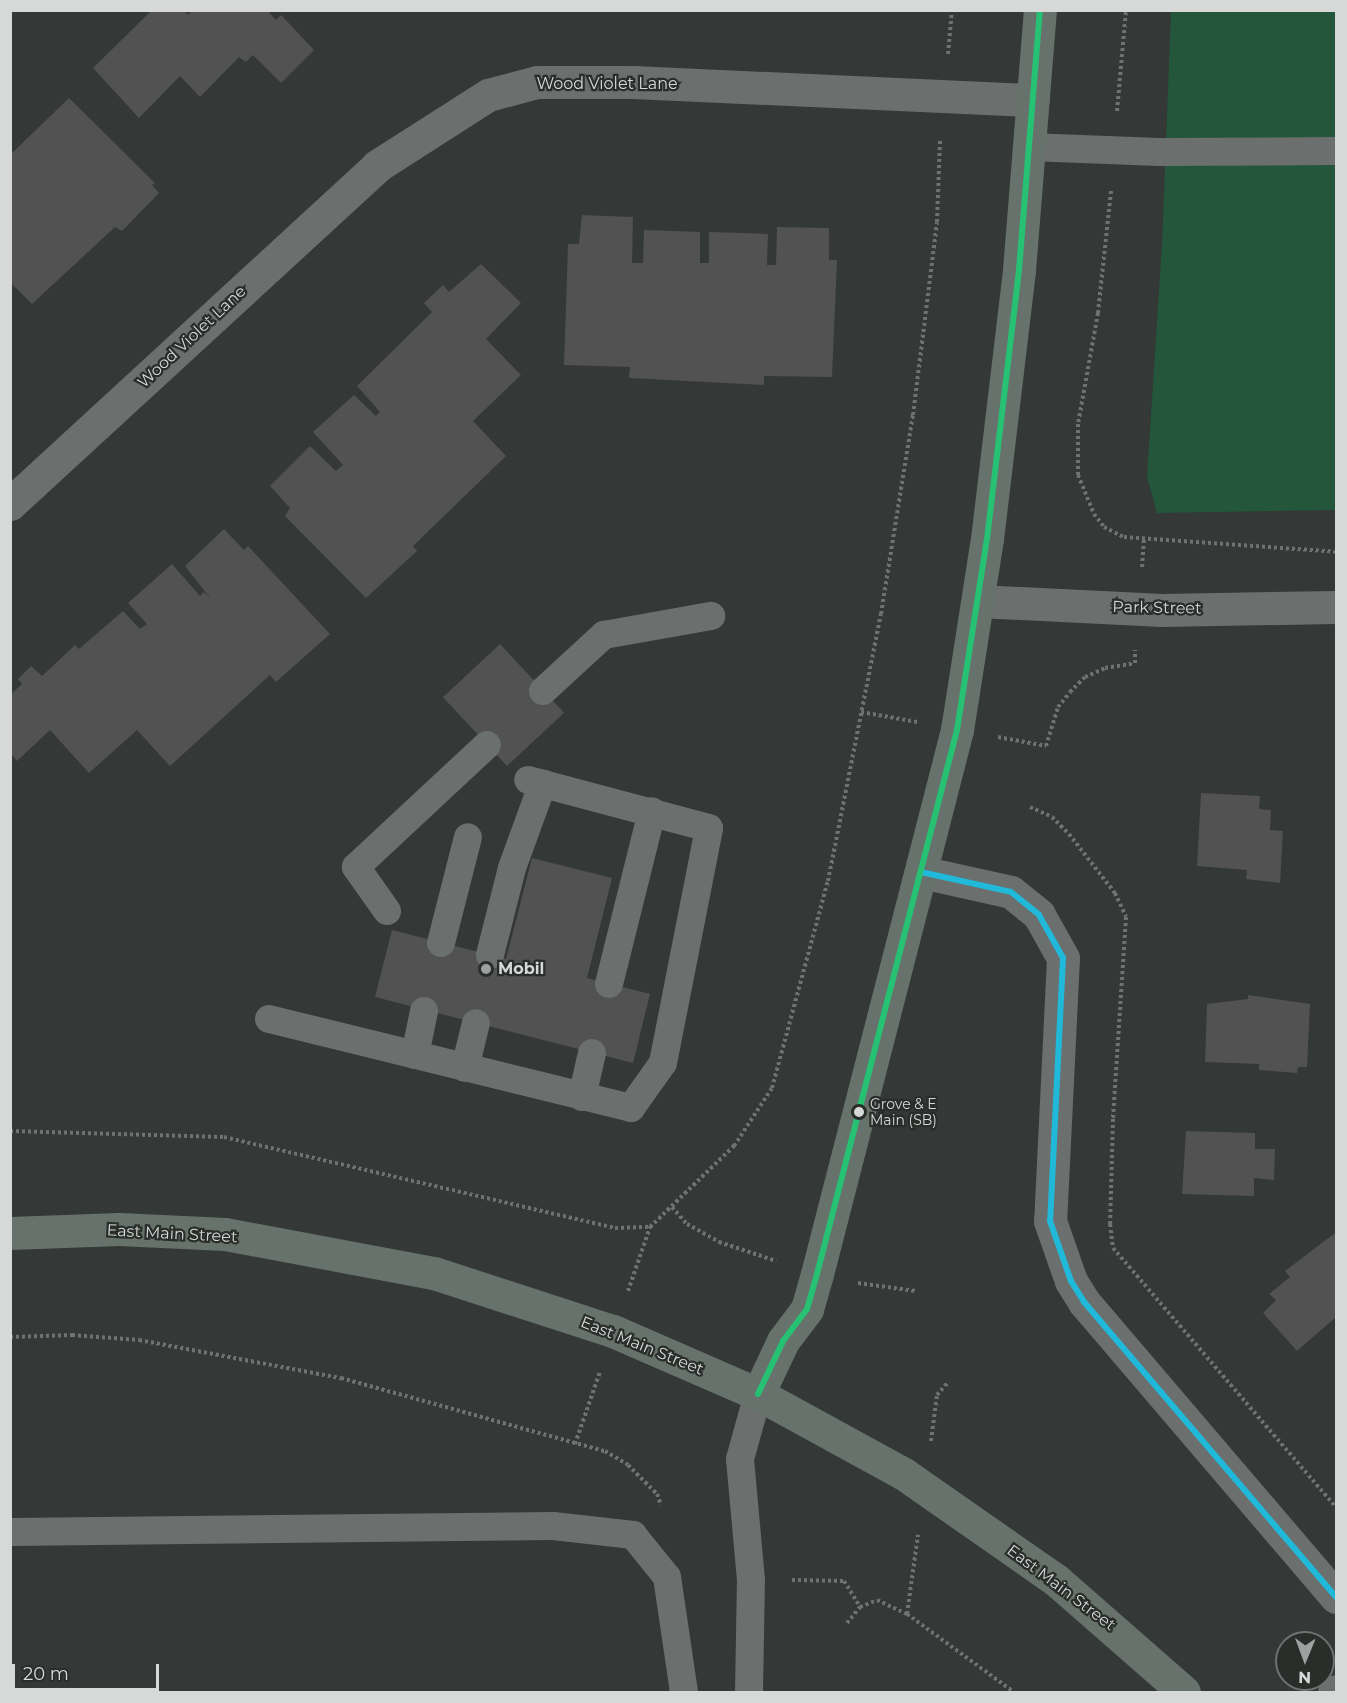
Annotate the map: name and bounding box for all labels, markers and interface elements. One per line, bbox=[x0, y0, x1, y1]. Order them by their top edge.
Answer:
street label: Wood Violet Lane bbox=[536, 74, 678, 94]
street label: Wood Violet Lane bbox=[134, 282, 250, 392]
street label: Park Street bbox=[1112, 598, 1202, 618]
place label: Mobil bbox=[498, 959, 544, 979]
marker: Mobil bbox=[479, 962, 493, 976]
place label: Grove & E Main (SB) bbox=[870, 1096, 937, 1128]
marker: Grove & E Main (SB) bbox=[853, 1106, 865, 1118]
street label: East Main Street bbox=[106, 1221, 238, 1247]
street label: East Main Street bbox=[578, 1313, 706, 1379]
street label: East Main Street bbox=[1003, 1541, 1119, 1635]
north arrow bbox=[1275, 1631, 1335, 1691]
scale bar bbox=[15, 1652, 162, 1690]
text: 20 m bbox=[23, 1663, 69, 1685]
text: N bbox=[1298, 1668, 1311, 1687]

